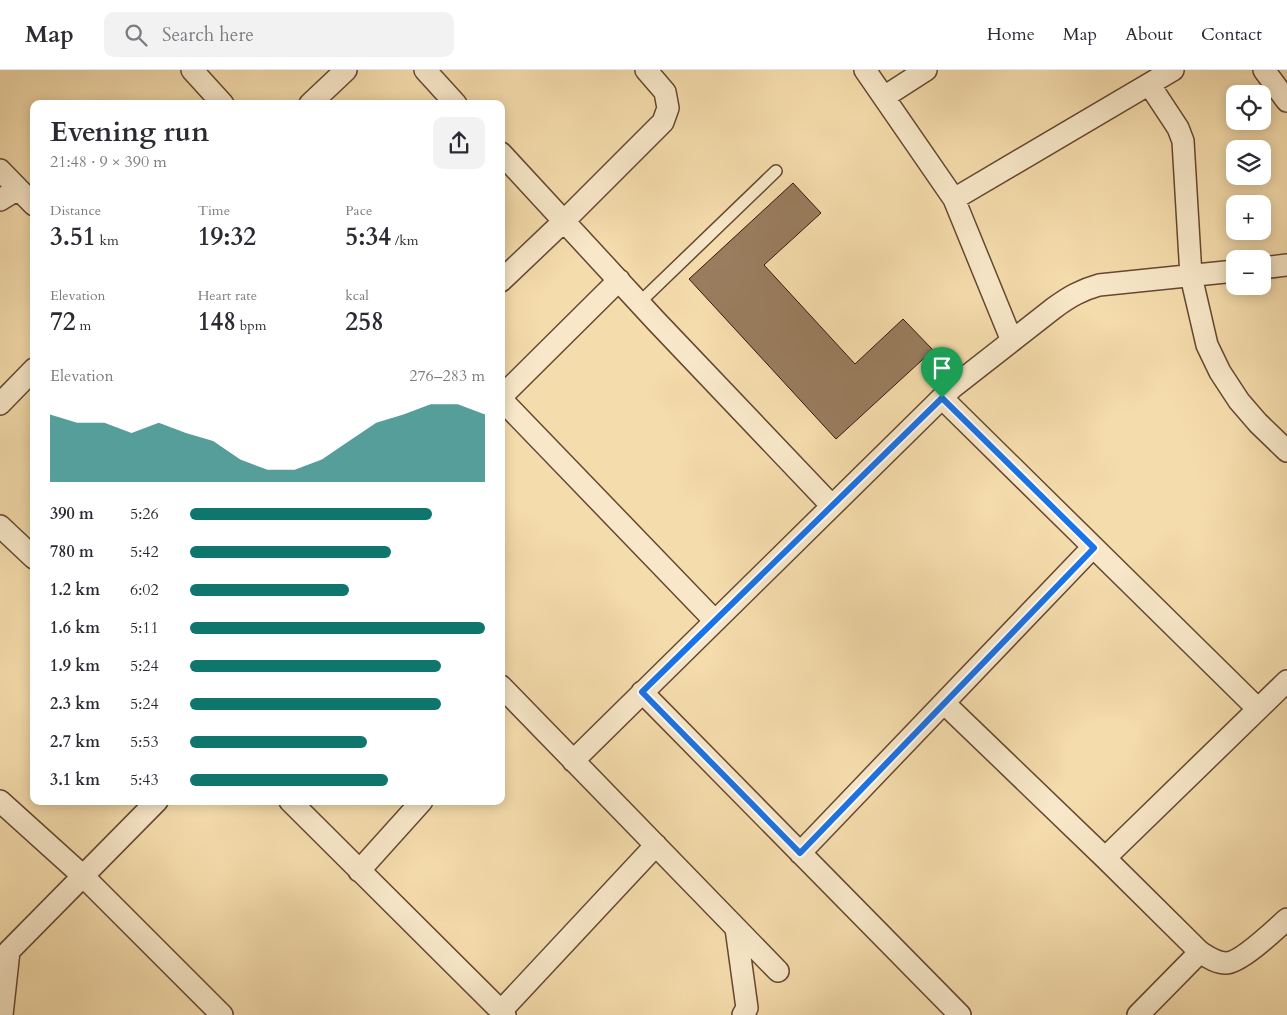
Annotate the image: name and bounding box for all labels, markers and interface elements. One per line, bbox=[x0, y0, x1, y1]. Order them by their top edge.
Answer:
search box bbox=[104, 12, 454, 57]
text: Map bbox=[25, 18, 74, 51]
icon: search bbox=[122, 21, 150, 49]
text: Search here bbox=[162, 22, 254, 48]
text: Home bbox=[987, 22, 1035, 47]
text: Map bbox=[1063, 22, 1097, 47]
text: About bbox=[1125, 22, 1173, 47]
text: Contact bbox=[1201, 22, 1262, 47]
map controls bbox=[1226, 85, 1271, 295]
button: locate bbox=[1226, 85, 1271, 130]
text: Evening run bbox=[50, 113, 209, 151]
button: share bbox=[433, 117, 485, 169]
button: layers bbox=[1226, 140, 1271, 185]
text: 21:48 · 9 × 390 m bbox=[50, 151, 167, 173]
button: + bbox=[1226, 195, 1271, 240]
text: Distance bbox=[50, 201, 101, 220]
text: Time bbox=[198, 201, 230, 220]
text: Pace bbox=[345, 201, 372, 220]
text: 3.51 bbox=[50, 220, 96, 254]
text: 19:32 bbox=[198, 220, 256, 254]
text: 5:34 bbox=[345, 220, 391, 254]
text: km bbox=[96, 231, 119, 250]
text: /km bbox=[391, 231, 419, 250]
button: − bbox=[1226, 250, 1271, 295]
text: Elevation bbox=[50, 286, 106, 305]
text: Heart rate bbox=[198, 286, 257, 305]
text: kcal bbox=[345, 286, 369, 305]
text: 72 bbox=[50, 305, 76, 339]
text: 148 bbox=[198, 305, 236, 339]
text: 258 bbox=[345, 305, 384, 339]
text: m bbox=[76, 316, 91, 335]
text: bpm bbox=[236, 316, 267, 335]
pin bbox=[921, 347, 963, 398]
icon: arrive bbox=[928, 354, 956, 382]
text: Elevation bbox=[50, 365, 114, 387]
text: 276–283 m bbox=[409, 365, 485, 387]
text: 390 m bbox=[50, 503, 94, 525]
text: 5:26 bbox=[130, 503, 159, 525]
text: 780 m bbox=[50, 541, 94, 563]
text: 5:42 bbox=[130, 541, 159, 563]
text: 1.2 km bbox=[50, 579, 100, 601]
text: 6:02 bbox=[130, 579, 159, 601]
text: 1.6 km bbox=[50, 617, 100, 639]
text: 5:11 bbox=[130, 617, 159, 639]
text: 1.9 km bbox=[50, 655, 100, 677]
text: 5:24 bbox=[130, 655, 159, 677]
text: 2.3 km bbox=[50, 693, 100, 715]
text: 5:24 bbox=[130, 693, 159, 715]
text: 2.7 km bbox=[50, 731, 100, 753]
text: 5:53 bbox=[130, 731, 159, 753]
text: 3.1 km bbox=[50, 769, 100, 791]
text: 5:43 bbox=[130, 769, 159, 791]

